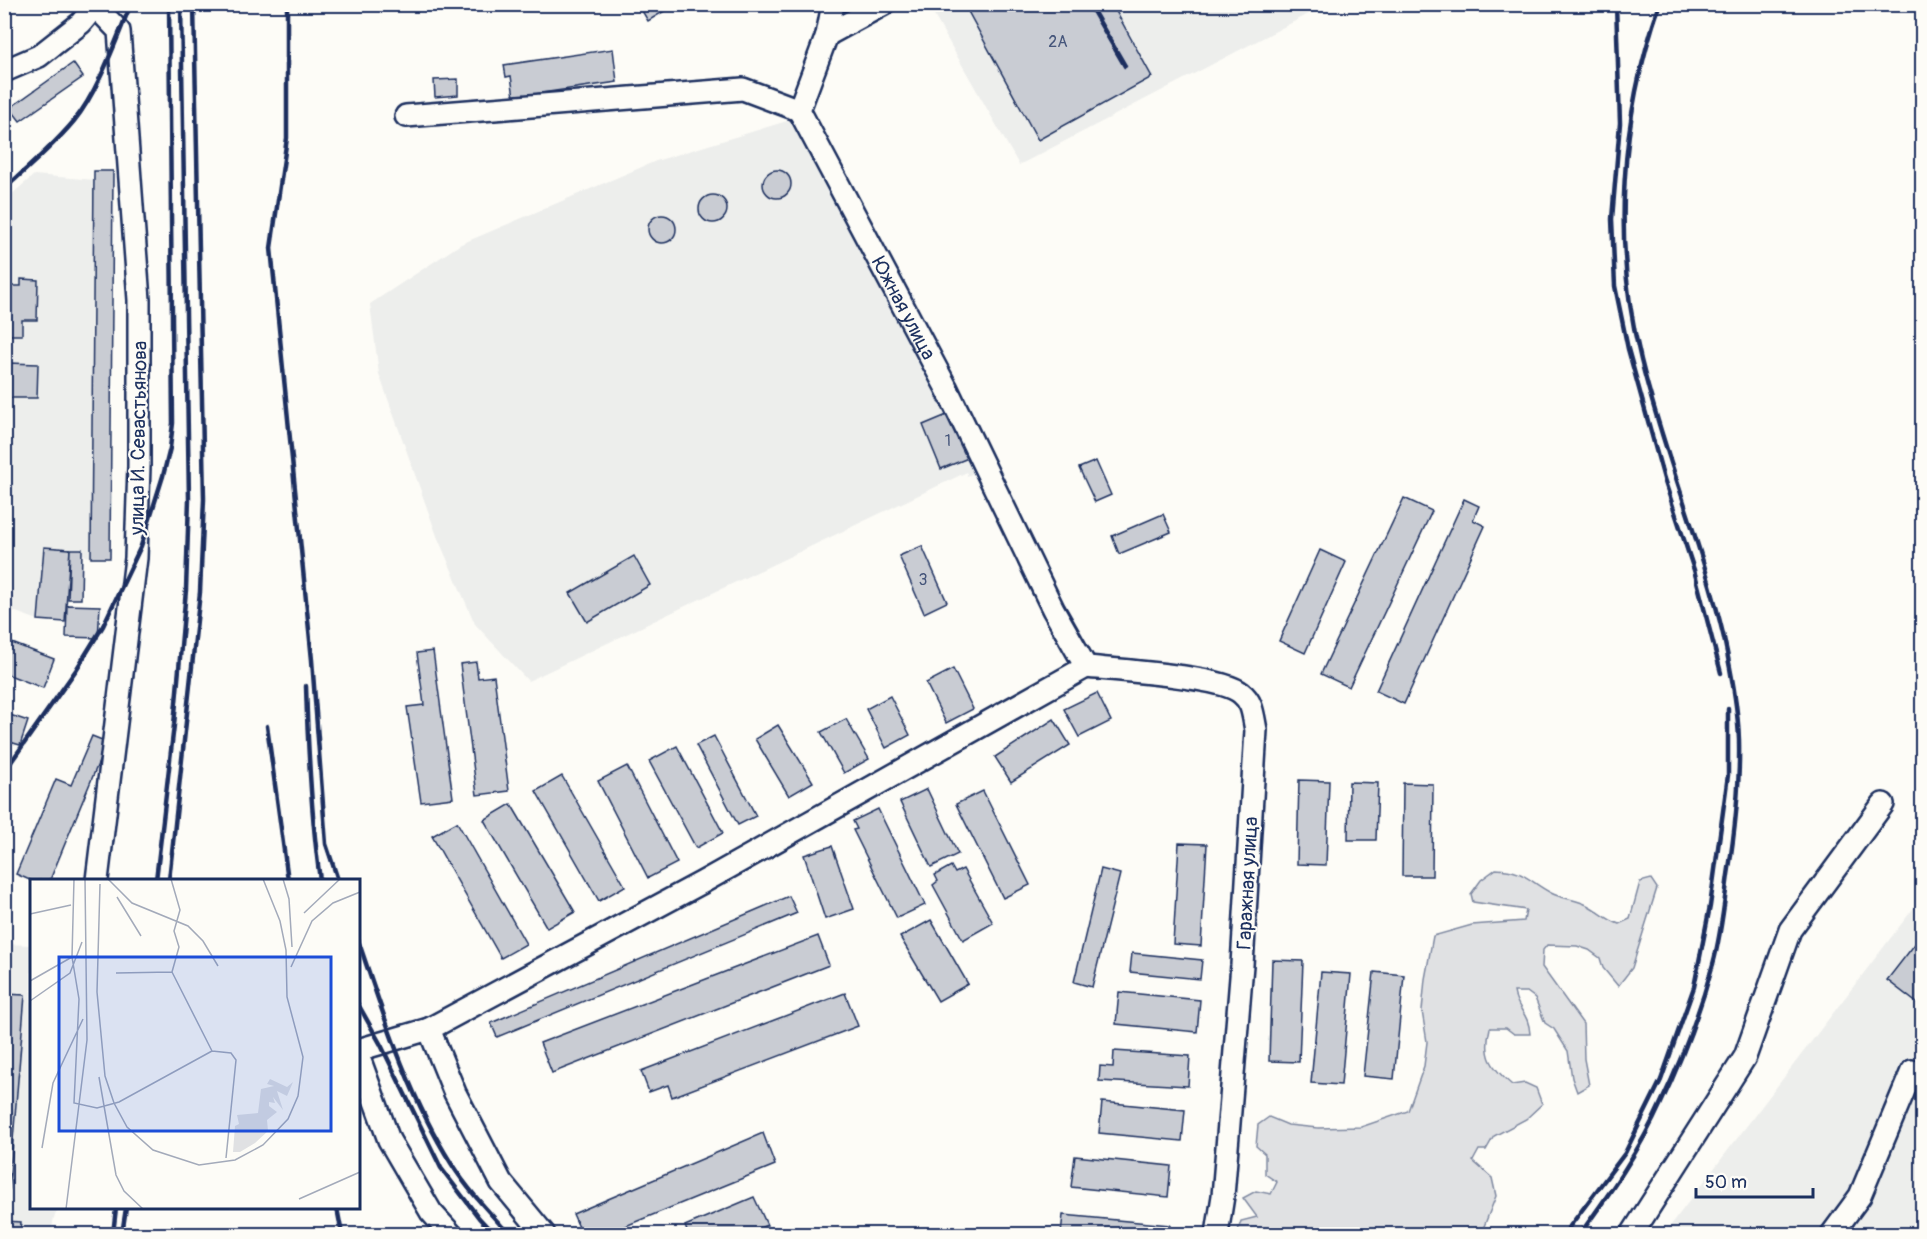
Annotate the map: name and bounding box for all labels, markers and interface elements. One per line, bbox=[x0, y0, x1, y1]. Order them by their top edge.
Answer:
house number: 2А bbox=[1048, 32, 1068, 52]
street label: Южная улица bbox=[866, 253, 941, 364]
street label: улица И. Севастьянова bbox=[124, 341, 153, 536]
house number: 1 bbox=[945, 431, 951, 451]
house number: 3 bbox=[919, 570, 928, 590]
street label: Гаражная улица bbox=[1232, 816, 1263, 950]
inset map bbox=[30, 879, 360, 1209]
scale bar bbox=[1696, 1161, 1813, 1199]
text: 50 m bbox=[1705, 1171, 1747, 1194]

